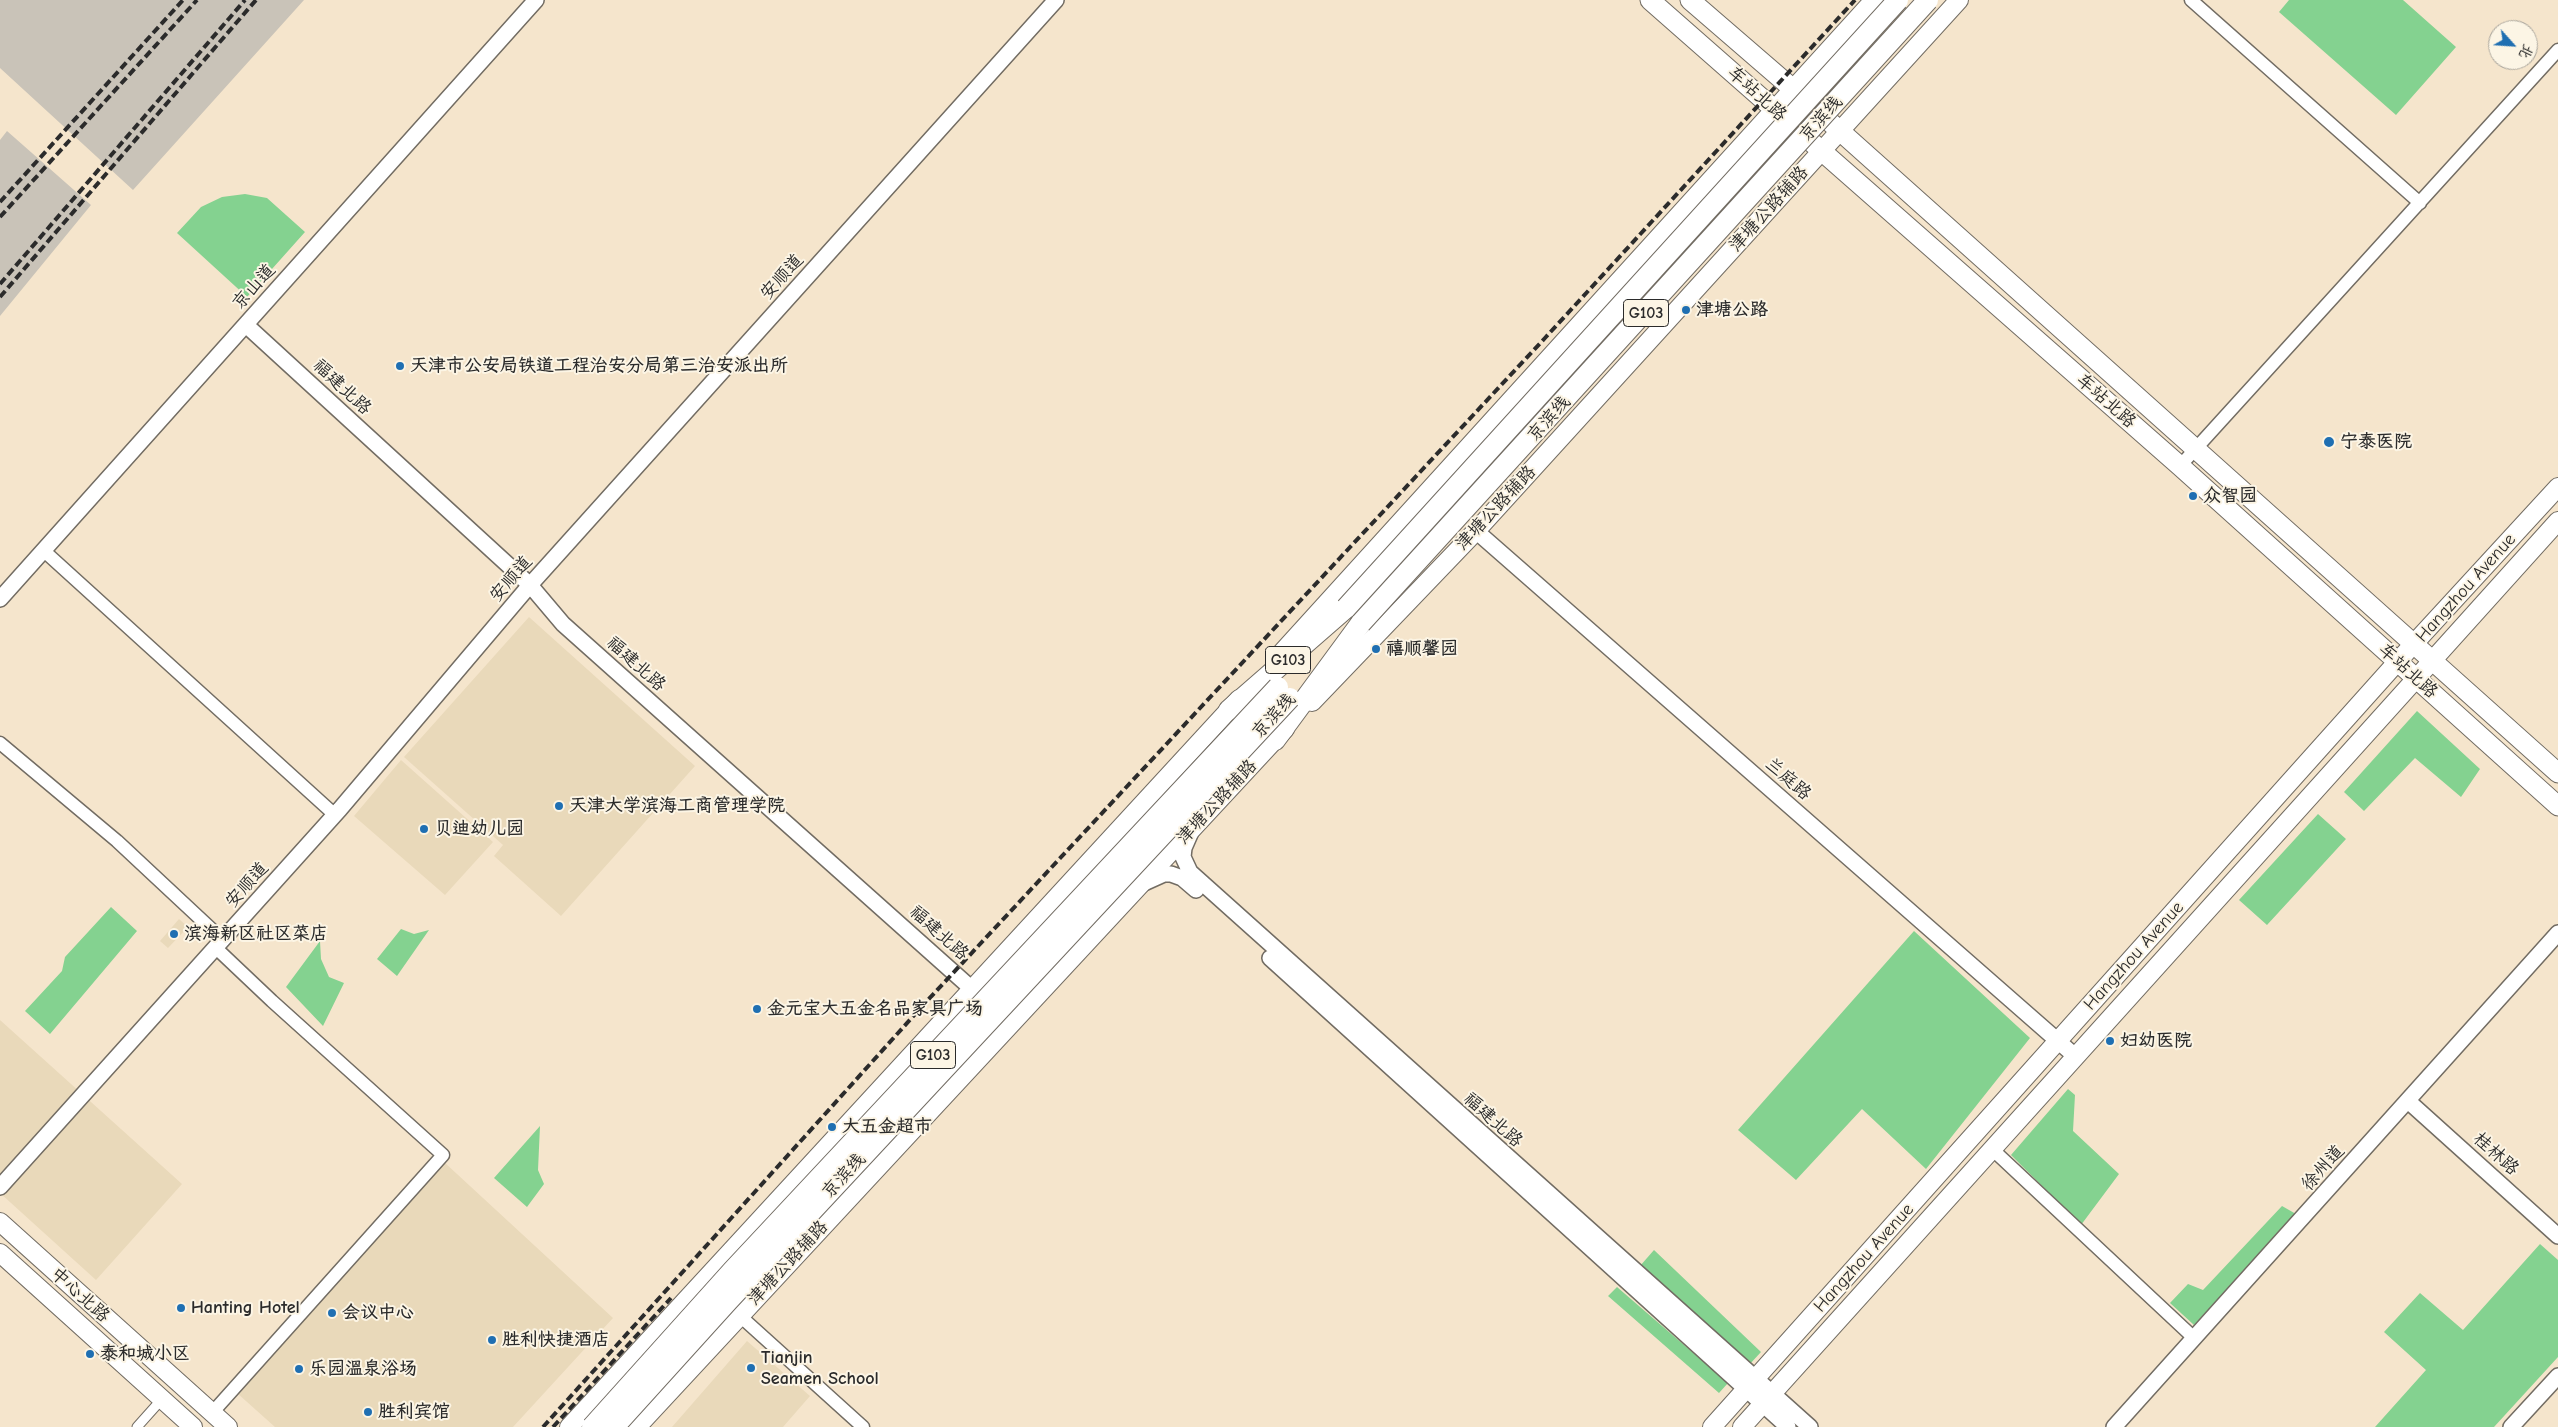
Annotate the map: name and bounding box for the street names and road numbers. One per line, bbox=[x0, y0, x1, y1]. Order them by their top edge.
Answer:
street label: 车站北路 bbox=[1723, 62, 1791, 126]
street label: 京滨线 bbox=[1795, 92, 1847, 146]
street label: 津塘公路辅路 bbox=[1725, 162, 1813, 256]
street label: 安顺道 bbox=[756, 250, 808, 304]
street label: 京山道 bbox=[228, 260, 280, 314]
road number: G103 bbox=[1624, 300, 1668, 326]
street label: 福建北路 bbox=[308, 355, 376, 419]
street label: 车站北路 bbox=[2072, 369, 2140, 433]
street label: 京滨线 bbox=[1523, 392, 1575, 446]
street label: 津塘公路辅路 bbox=[1451, 461, 1541, 555]
street label: Hangzhou Avenue bbox=[2412, 529, 2520, 647]
street label: 安顺道 bbox=[485, 552, 537, 606]
street label: 福建北路 bbox=[602, 632, 670, 696]
street label: 车站北路 bbox=[2374, 639, 2442, 703]
road number: G103 bbox=[1266, 646, 1310, 674]
street label: 京滨线 bbox=[1248, 689, 1300, 743]
street label: 兰庭路 bbox=[1761, 753, 1815, 805]
street label: 津塘公路辅路 bbox=[1172, 755, 1262, 849]
street label: 安顺道 bbox=[221, 858, 273, 912]
street label: Hangzhou Avenue bbox=[2080, 897, 2188, 1015]
street label: 福建北路 bbox=[905, 901, 973, 965]
road number: G103 bbox=[910, 1042, 956, 1068]
street label: 福建北路 bbox=[1459, 1088, 1527, 1152]
street label: 桂林路 bbox=[2469, 1128, 2523, 1180]
street label: 徐州道 bbox=[2297, 1141, 2349, 1195]
street label: 京滨线 bbox=[818, 1149, 870, 1203]
street label: Hangzhou Avenue bbox=[1810, 1199, 1918, 1317]
street label: 津塘公路辅路 bbox=[743, 1216, 833, 1310]
street label: 中心北路 bbox=[46, 1263, 114, 1327]

